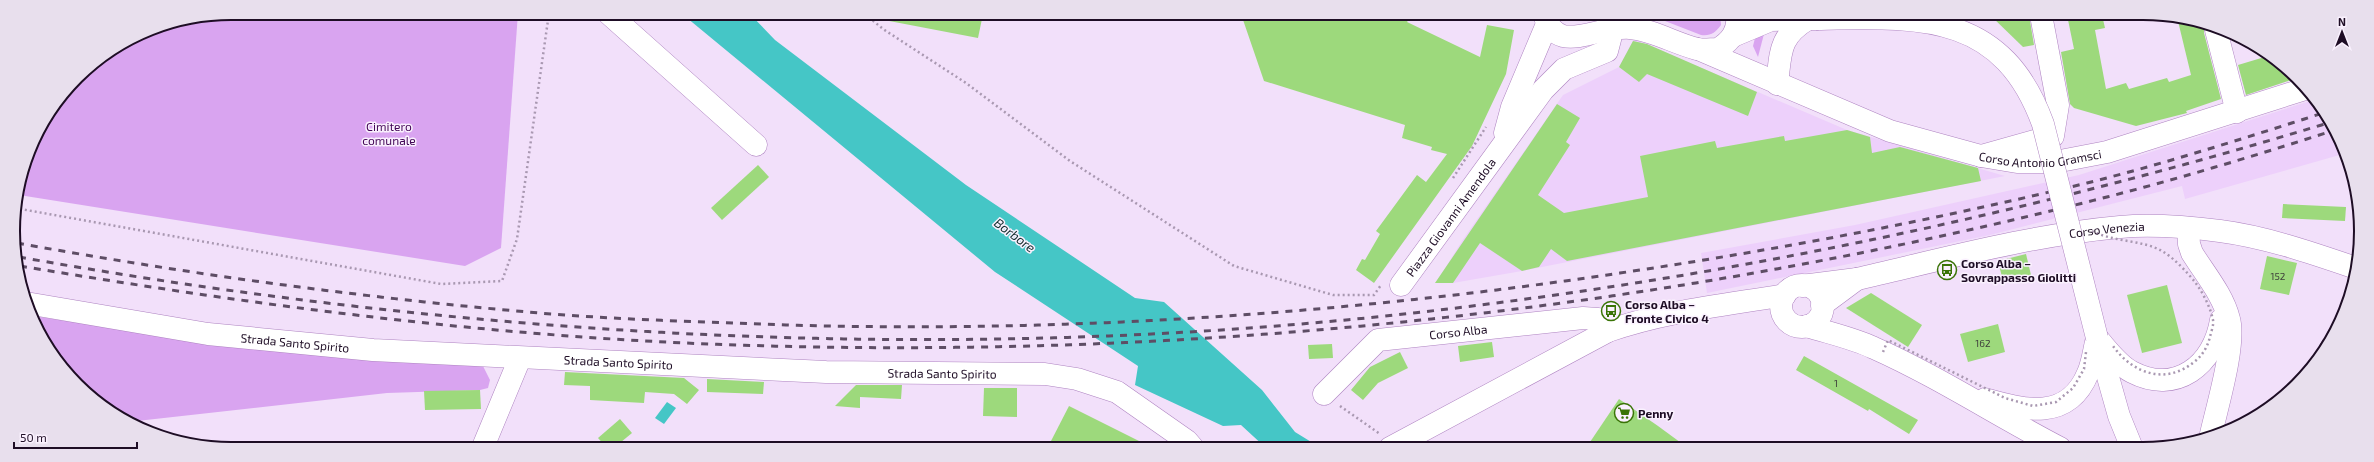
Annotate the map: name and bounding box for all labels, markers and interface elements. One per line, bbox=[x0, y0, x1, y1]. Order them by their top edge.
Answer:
north arrow bbox=[2322, 12, 2362, 52]
text: N bbox=[2338, 15, 2346, 28]
park label: Cimitero comunale bbox=[362, 119, 416, 147]
street label: Corso Antonio Gramsci bbox=[1978, 146, 2103, 169]
street label: Piazza Giovanni Amendola bbox=[1403, 155, 1498, 279]
water label: Borbore bbox=[991, 214, 1039, 256]
street label: Corso Venezia bbox=[2068, 219, 2145, 240]
place label: Corso Alba – Sovrappasso Giolitti bbox=[1961, 256, 2076, 284]
bus stop icon: Corso Alba – Sovrappasso Giolitti bbox=[1936, 259, 1958, 281]
house number: 152 bbox=[2271, 270, 2286, 282]
place label: Corso Alba – Fronte Civico 4 bbox=[1625, 297, 1709, 325]
bus stop icon: Corso Alba – Fronte Civico 4 bbox=[1600, 300, 1622, 322]
street label: Corso Alba bbox=[1428, 321, 1488, 341]
street label: Strada Santo Spirito bbox=[240, 330, 350, 355]
house number: 162 bbox=[1975, 337, 1991, 349]
street label: Strada Santo Spirito bbox=[563, 352, 673, 372]
street label: Strada Santo Spirito bbox=[887, 366, 997, 381]
house number: 1 bbox=[1834, 377, 1838, 389]
supermarket icon: Penny bbox=[1613, 402, 1635, 424]
place label: Penny bbox=[1638, 406, 1674, 421]
scale bar bbox=[14, 424, 137, 450]
text: 50 m bbox=[20, 430, 47, 444]

